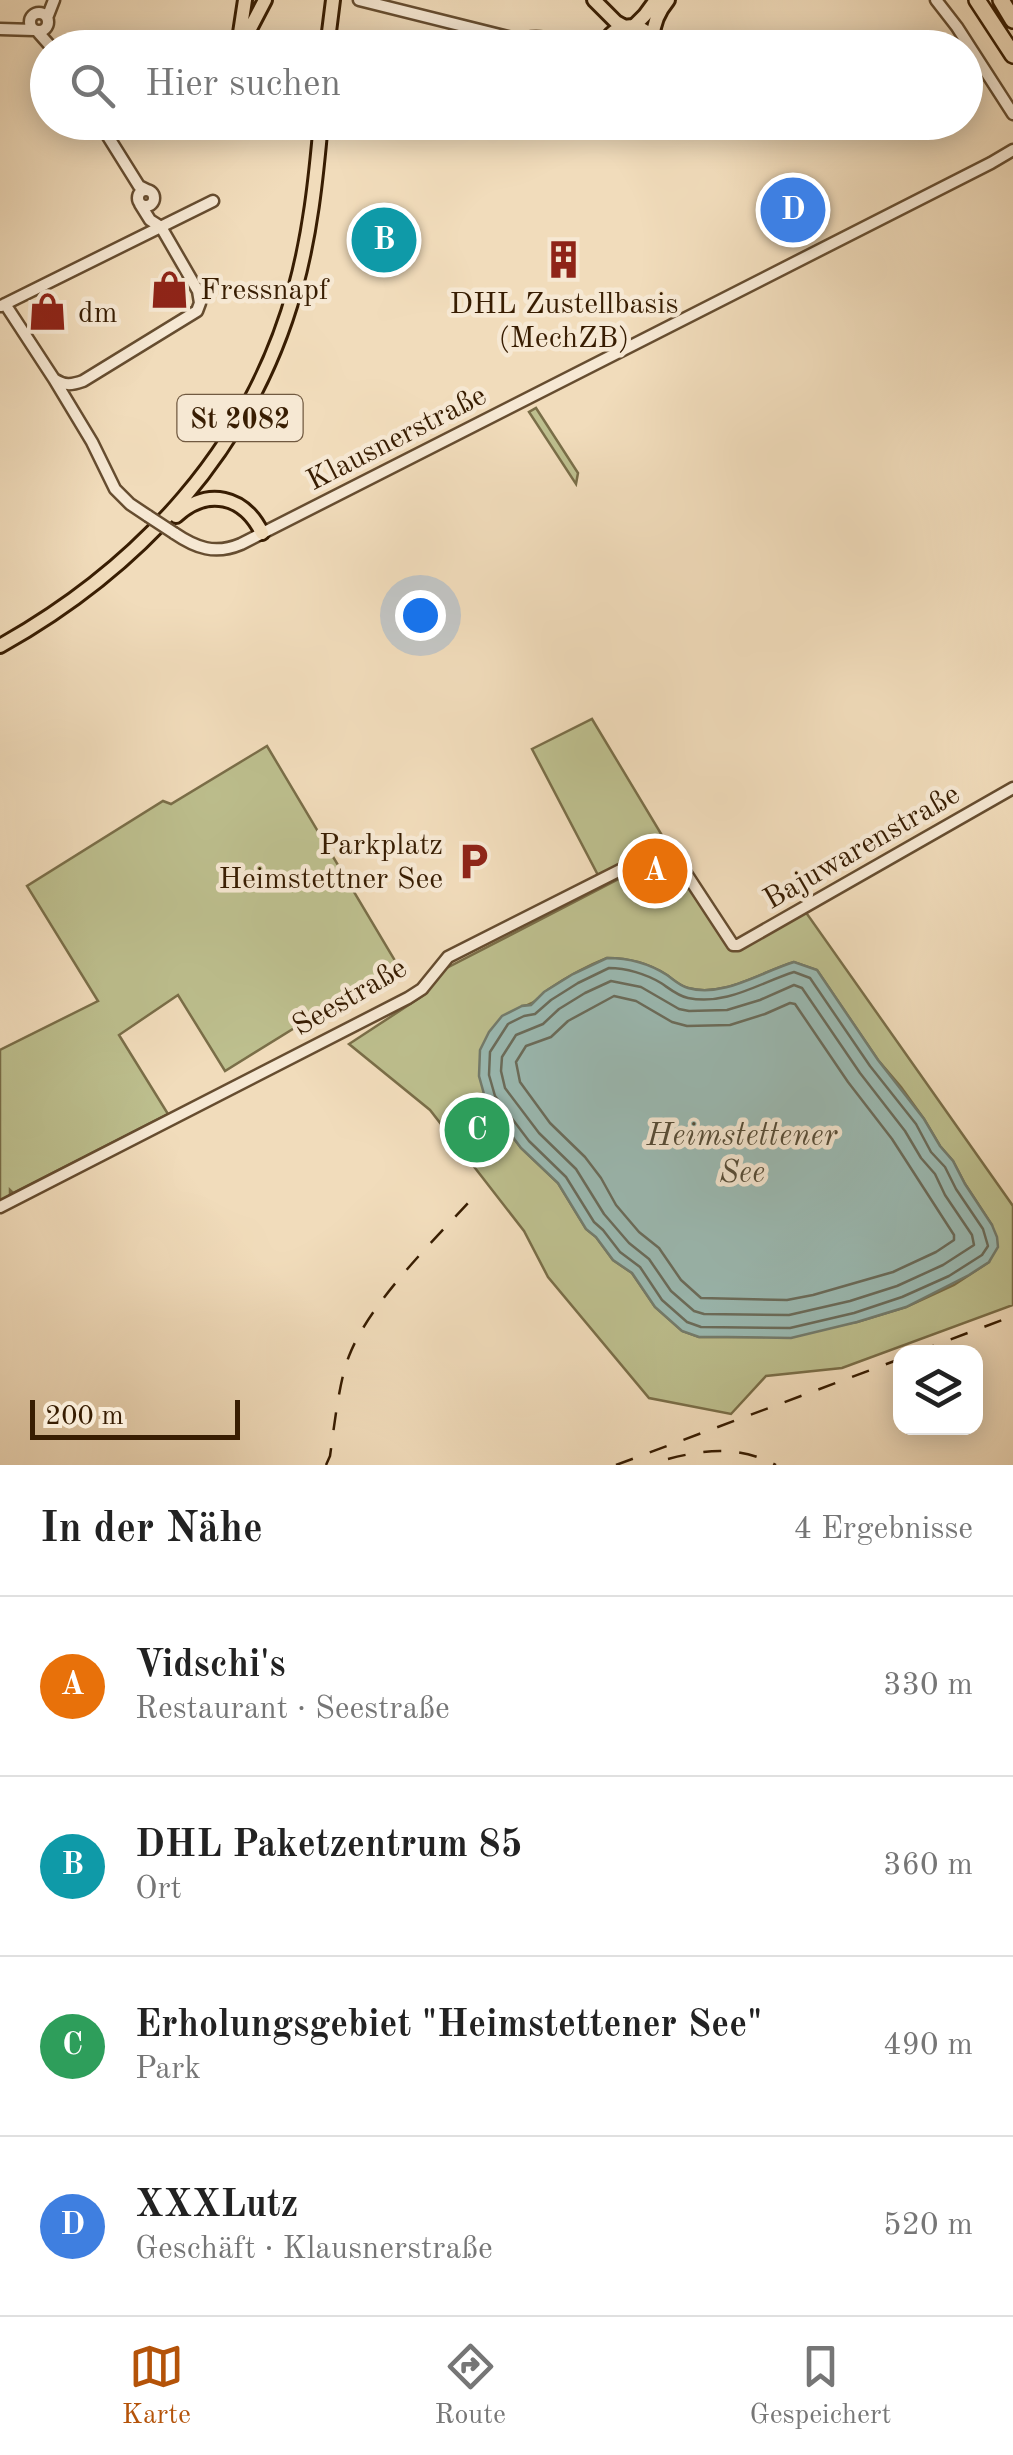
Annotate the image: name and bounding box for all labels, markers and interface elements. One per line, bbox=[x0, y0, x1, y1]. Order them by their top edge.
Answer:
search box bbox=[30, 30, 983, 140]
icon: search bbox=[65, 58, 120, 113]
text: Hier suchen bbox=[145, 66, 341, 104]
pin: D bbox=[760, 172, 826, 248]
pin: B bbox=[352, 202, 416, 278]
building icon: DHL Zustellbasis (MechZB) bbox=[543, 238, 585, 280]
shop icon: Fressnapf bbox=[149, 268, 191, 310]
place label: Fressnapf bbox=[200, 276, 330, 306]
place label: DHL Zustellbasis (MechZB) bbox=[450, 290, 678, 354]
shop icon: dm bbox=[27, 291, 69, 333]
place label: dm bbox=[78, 299, 117, 329]
street label: Klausnerstraße bbox=[302, 381, 492, 497]
road number: St 2082 bbox=[178, 395, 302, 441]
your location bbox=[395, 590, 446, 641]
street label: Bajuwarenstraße bbox=[759, 780, 965, 916]
place label: Parkplatz Heimstettner See bbox=[218, 831, 443, 895]
pin: A bbox=[622, 834, 688, 908]
parking icon: Parkplatz Heimstettner See bbox=[452, 840, 494, 882]
street label: Seestraße bbox=[288, 953, 412, 1042]
pin: C bbox=[444, 1092, 510, 1168]
water label: Heimstettener See bbox=[646, 1121, 839, 1190]
map controls bbox=[893, 1345, 983, 1435]
button: layers bbox=[893, 1345, 983, 1435]
scale bar bbox=[30, 1395, 240, 1440]
text: 200 m bbox=[45, 1403, 124, 1431]
text: In der Nähe bbox=[40, 1509, 263, 1551]
text: 4 Ergebnisse bbox=[793, 1514, 973, 1546]
text: Vidschi's bbox=[135, 1647, 286, 1685]
text: A bbox=[60, 1670, 85, 1702]
text: 330 m bbox=[883, 1670, 973, 1702]
text: Restaurant · Seestraße bbox=[135, 1694, 450, 1726]
text: DHL Paketzentrum 85 bbox=[135, 1827, 523, 1865]
text: B bbox=[61, 1850, 84, 1882]
text: 360 m bbox=[883, 1850, 973, 1882]
text: Ort bbox=[135, 1874, 182, 1906]
text: Erholungsgebiet "Heimstettener See" bbox=[135, 2007, 762, 2045]
text: C bbox=[62, 2030, 83, 2062]
text: 490 m bbox=[883, 2030, 973, 2062]
text: Park bbox=[135, 2054, 201, 2086]
text: XXXLutz bbox=[135, 2187, 298, 2225]
text: D bbox=[60, 2210, 85, 2242]
text: 520 m bbox=[883, 2210, 973, 2242]
text: Geschäft · Klausnerstraße bbox=[135, 2234, 493, 2266]
tab: Karte bbox=[122, 2339, 191, 2434]
tab: Route bbox=[434, 2339, 506, 2434]
tab: Gespeichert bbox=[750, 2339, 891, 2434]

